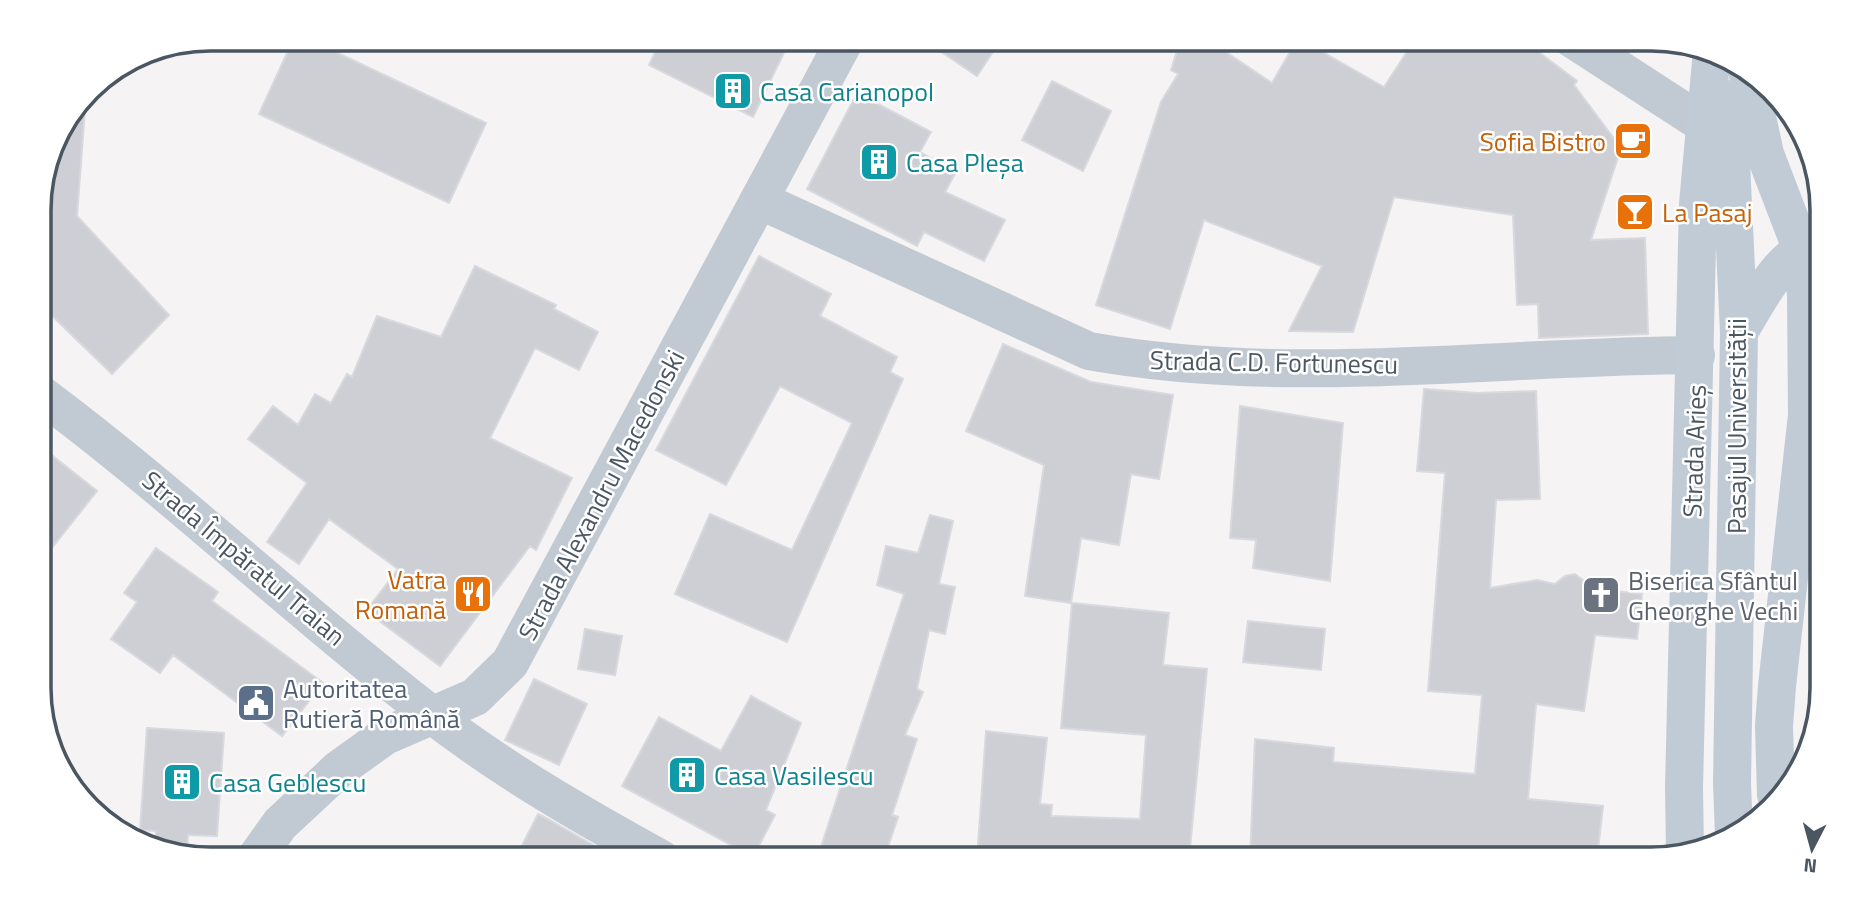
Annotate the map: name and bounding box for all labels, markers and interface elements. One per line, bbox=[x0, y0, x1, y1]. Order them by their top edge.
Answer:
building icon: Casa Carianopol bbox=[712, 70, 754, 112]
place label: Casa Carianopol bbox=[760, 72, 934, 111]
cafe icon: Sofia Bistro bbox=[1612, 120, 1654, 162]
place label: Sofia Bistro bbox=[1480, 122, 1606, 161]
building icon: Casa Pleșa bbox=[858, 141, 900, 183]
place label: Casa Pleșa bbox=[906, 143, 1024, 182]
bar icon: La Pasaj bbox=[1614, 191, 1656, 233]
place label: La Pasaj bbox=[1662, 193, 1752, 232]
street label: Pasajul Universității bbox=[1717, 318, 1756, 534]
street label: Strada C.D. Fortunescu bbox=[1150, 340, 1398, 384]
street label: Strada Alexandru Macedonski bbox=[508, 343, 694, 647]
street label: Strada Arieș bbox=[1672, 384, 1716, 518]
street label: Strada Împăratul Traian bbox=[134, 461, 354, 655]
place label: Vatra Romană bbox=[355, 560, 446, 629]
place label: Biserica Sfântul Gheorghe Vechi bbox=[1628, 561, 1798, 630]
restaurant icon: Vatra Romană bbox=[452, 573, 494, 615]
church icon: Biserica Sfântul Gheorghe Vechi bbox=[1580, 574, 1622, 616]
place label: Autoritatea Rutieră Română bbox=[283, 669, 460, 738]
public building icon: Autoritatea Rutieră Română bbox=[235, 682, 277, 724]
building icon: Casa Vasilescu bbox=[666, 754, 708, 796]
place label: Casa Vasilescu bbox=[714, 756, 874, 795]
building icon: Casa Geblescu bbox=[161, 761, 203, 803]
place label: Casa Geblescu bbox=[209, 763, 366, 802]
north arrow bbox=[1777, 814, 1847, 884]
text: N bbox=[1802, 851, 1818, 882]

